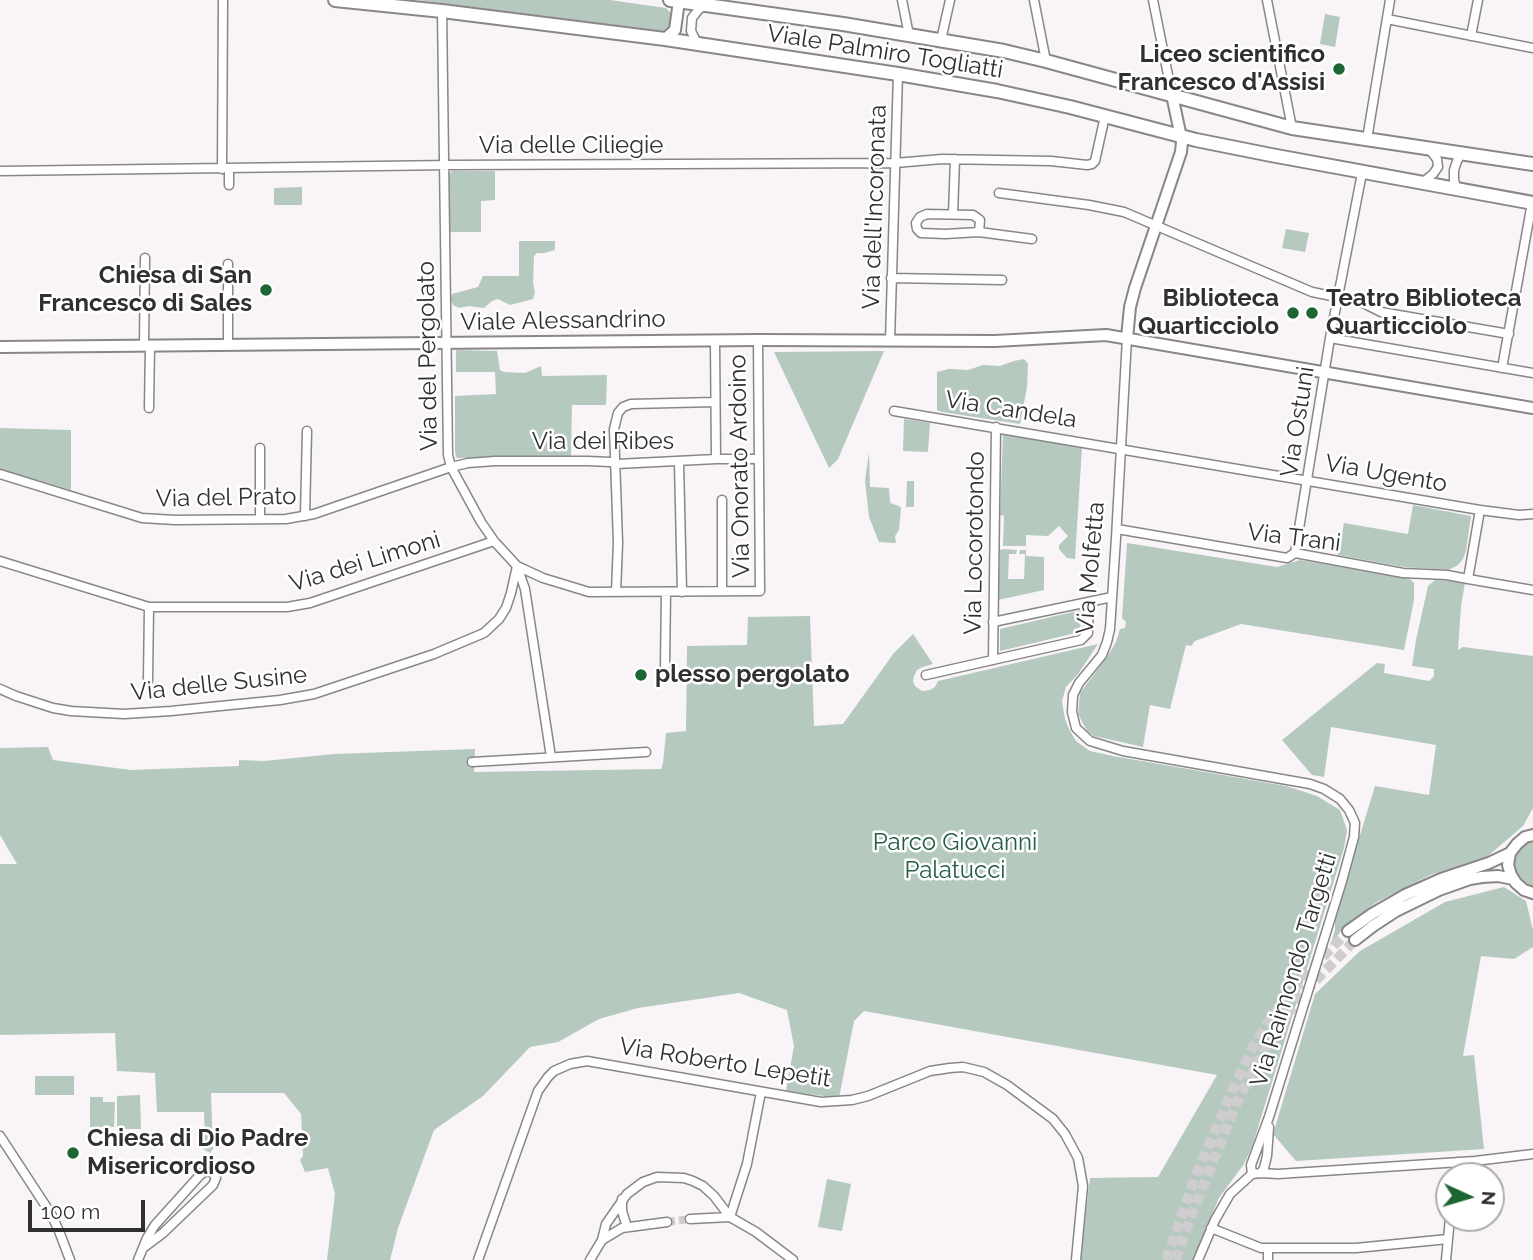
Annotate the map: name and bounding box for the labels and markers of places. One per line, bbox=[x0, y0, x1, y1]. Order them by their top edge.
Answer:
place label: Liceo scientifico Francesco d'Assisi bbox=[1118, 41, 1325, 97]
marker: Liceo scientifico Francesco d'Assisi bbox=[1331, 61, 1347, 77]
place label: Chiesa di San Francesco di Sales bbox=[38, 262, 252, 318]
marker: Chiesa di San Francesco di Sales bbox=[258, 282, 274, 298]
place label: Biblioteca Quarticciolo bbox=[1138, 285, 1279, 341]
place label: Teatro Biblioteca Quarticciolo bbox=[1326, 285, 1522, 341]
marker: Biblioteca Quarticciolo bbox=[1285, 305, 1301, 321]
marker: Teatro Biblioteca Quarticciolo bbox=[1304, 305, 1320, 321]
place label: plesso pergolato bbox=[655, 661, 850, 689]
marker: plesso pergolato bbox=[633, 667, 649, 683]
place label: Chiesa di Dio Padre Misericordioso bbox=[87, 1125, 308, 1181]
marker: Chiesa di Dio Padre Misericordioso bbox=[65, 1145, 81, 1161]

